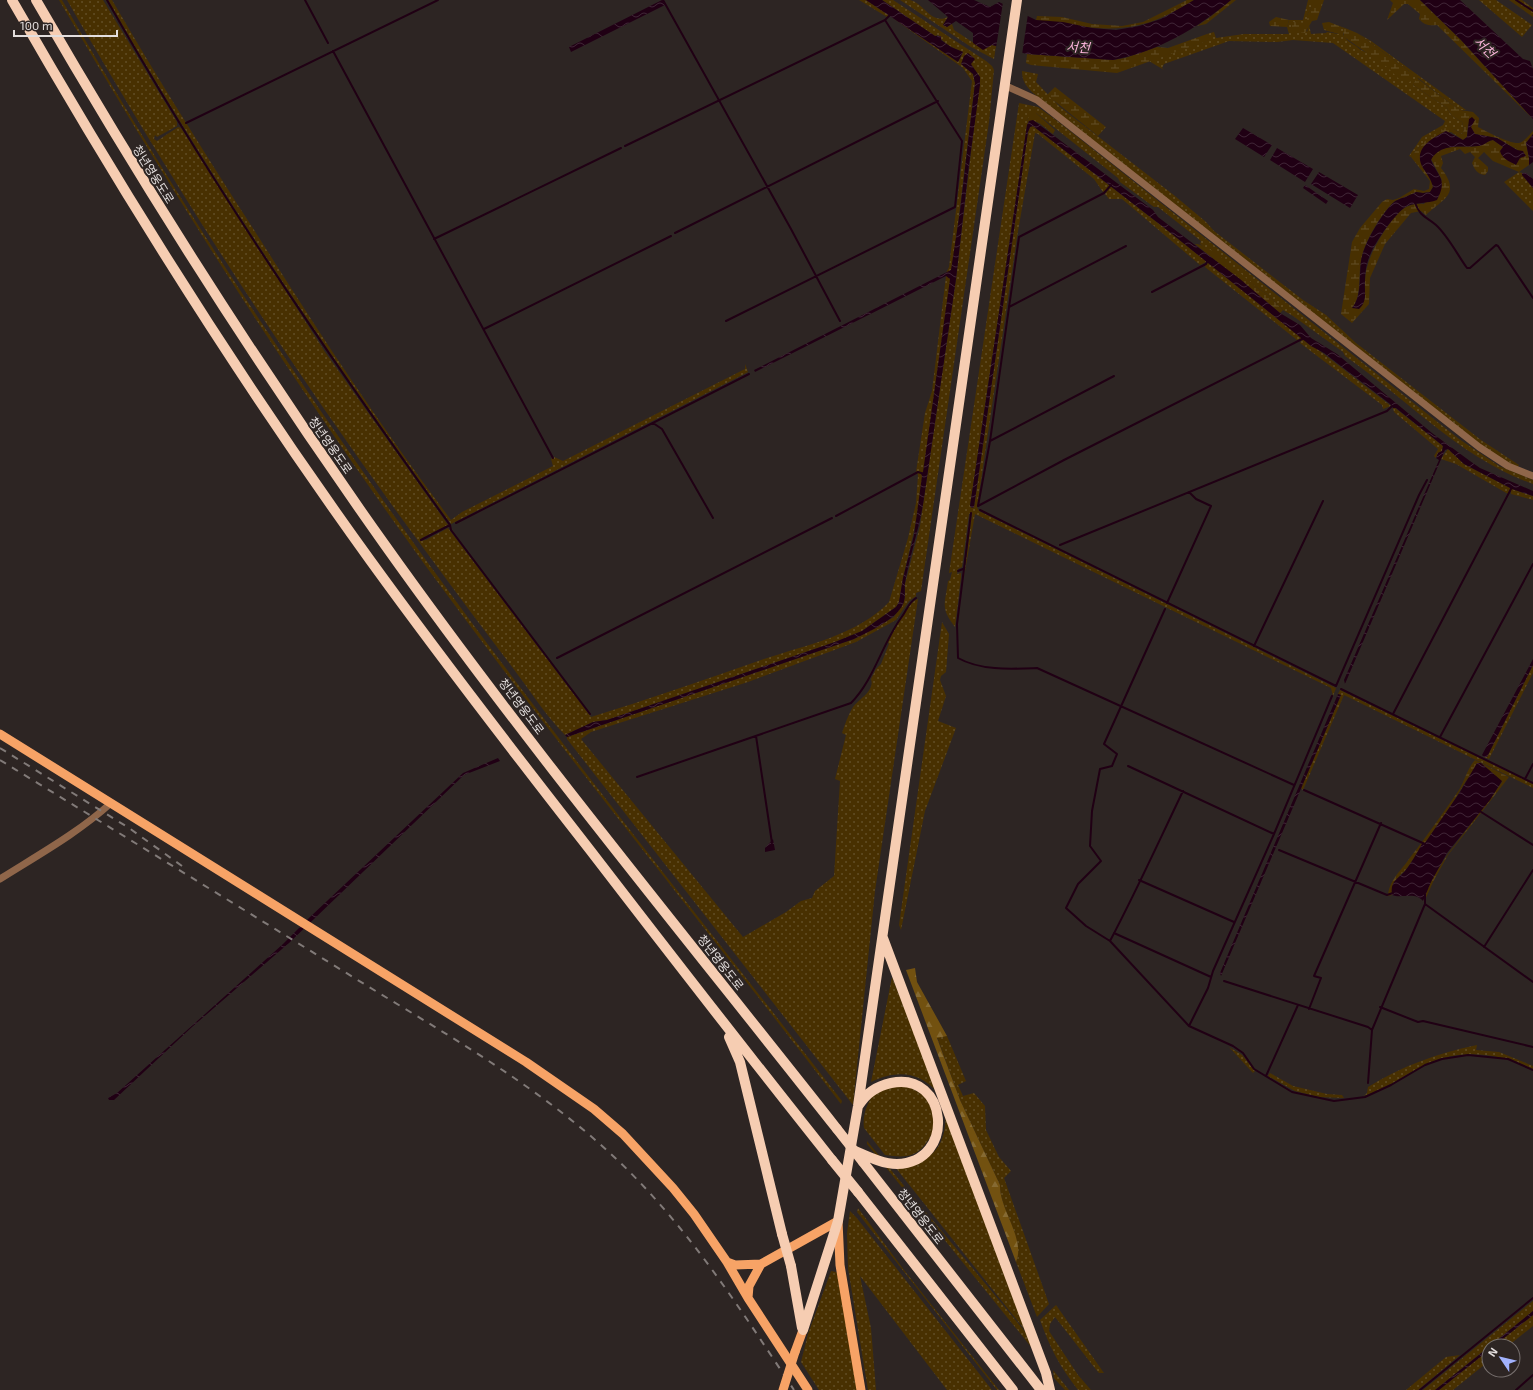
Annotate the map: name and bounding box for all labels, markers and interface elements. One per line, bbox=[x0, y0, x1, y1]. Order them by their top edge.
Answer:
scale bar bbox=[14, 12, 117, 38]
text: 100 m bbox=[20, 18, 52, 32]
water label: 서천 bbox=[1471, 33, 1500, 62]
water label: 서천 bbox=[1066, 38, 1091, 56]
street label: 청년영웅도로 bbox=[131, 142, 177, 206]
street label: 청년영웅도로 bbox=[306, 414, 356, 476]
street label: 청년영웅도로 bbox=[496, 675, 548, 737]
street label: 청년영웅도로 bbox=[695, 932, 747, 992]
street label: 청년영웅도로 bbox=[895, 1186, 947, 1246]
north arrow bbox=[1481, 1338, 1521, 1378]
text: N bbox=[1485, 1345, 1500, 1359]

